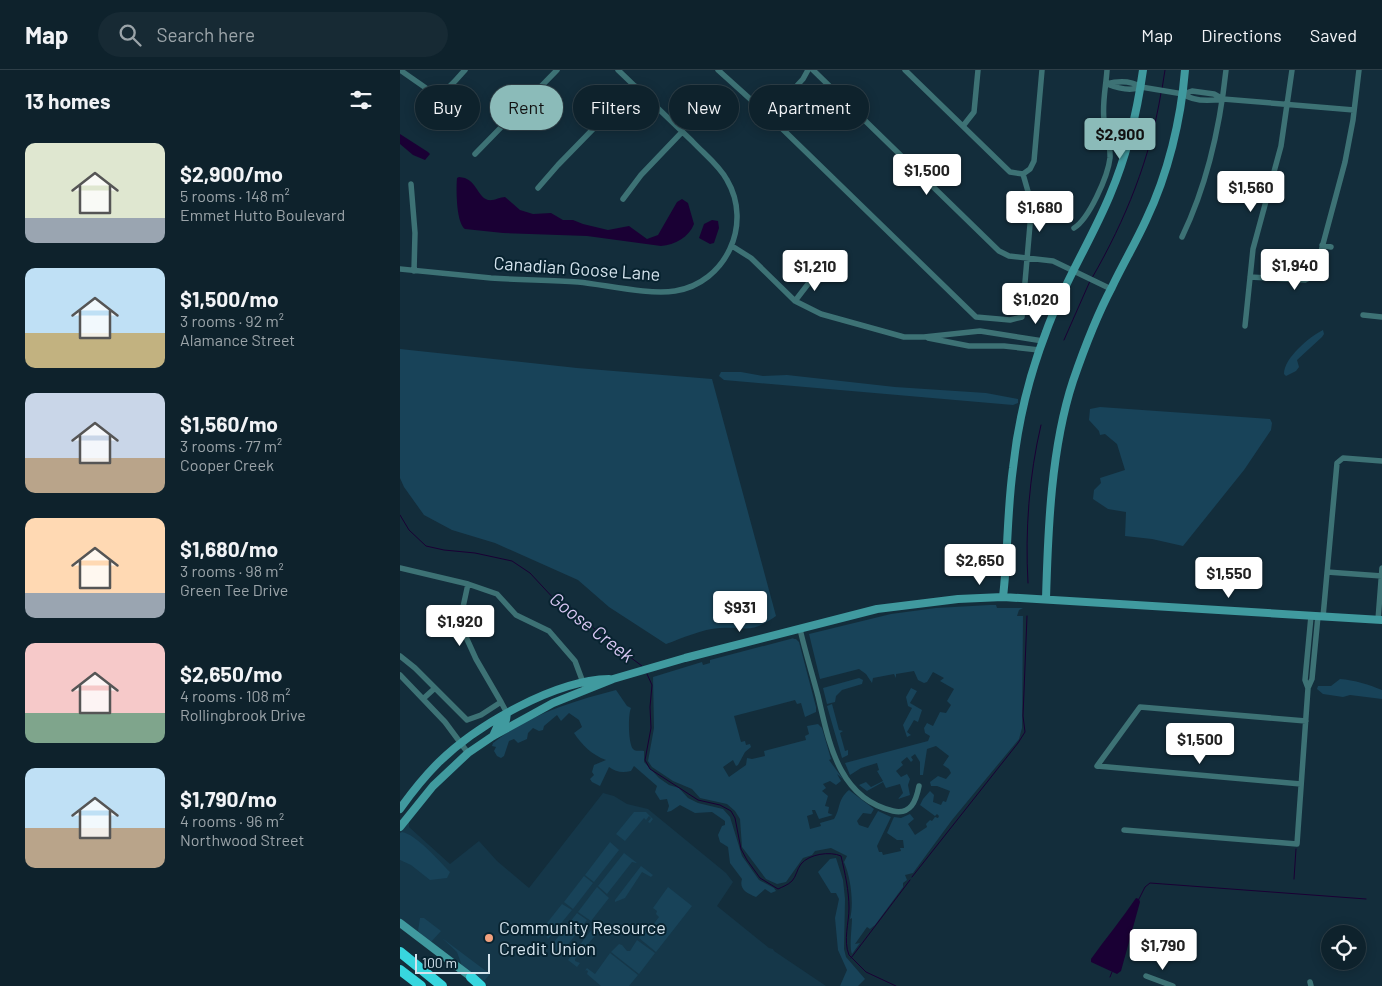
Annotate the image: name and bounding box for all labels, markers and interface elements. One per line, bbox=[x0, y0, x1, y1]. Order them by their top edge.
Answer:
search box bbox=[98, 12, 448, 57]
text: Map bbox=[25, 20, 68, 49]
icon: search bbox=[116, 21, 144, 49]
text: Search here bbox=[156, 23, 255, 46]
text: Map bbox=[1141, 24, 1173, 46]
text: Directions bbox=[1201, 24, 1282, 46]
text: Saved bbox=[1310, 24, 1357, 46]
chip: Buy bbox=[415, 85, 480, 130]
chip: Rent bbox=[490, 85, 563, 130]
chip: Filters bbox=[573, 85, 659, 130]
chip: New bbox=[669, 85, 739, 130]
chip: Apartment bbox=[749, 85, 869, 130]
icon: filters bbox=[347, 86, 375, 114]
text: 13 homes bbox=[25, 88, 110, 113]
pin: $2,900 bbox=[1079, 118, 1161, 160]
text: $2,900 bbox=[1095, 124, 1145, 143]
pin: $1,500 bbox=[886, 154, 968, 196]
text: $1,500 bbox=[904, 160, 950, 179]
text: $2,900/mo bbox=[180, 161, 283, 186]
icon: home bbox=[65, 163, 125, 223]
pin: $1,560 bbox=[1210, 170, 1292, 213]
text: $1,560 bbox=[1228, 177, 1274, 196]
text: 5 rooms · 148 m² bbox=[180, 186, 290, 205]
pin: $1,680 bbox=[999, 190, 1081, 233]
text: $1,680 bbox=[1017, 197, 1063, 216]
text: Emmet Hutto Boulevard bbox=[180, 205, 345, 224]
pin: $1,940 bbox=[1254, 248, 1336, 291]
pin: $1,210 bbox=[774, 250, 856, 292]
street label: Canadian Goose Lane bbox=[493, 251, 661, 285]
text: $1,940 bbox=[1272, 255, 1318, 274]
text: $1,210 bbox=[794, 256, 836, 275]
pin: $1,020 bbox=[995, 282, 1077, 325]
text: $1,500/mo bbox=[180, 286, 279, 311]
icon: home bbox=[65, 288, 125, 348]
text: $1,020 bbox=[1013, 289, 1059, 308]
text: 3 rooms · 92 m² bbox=[180, 311, 284, 330]
text: Alamance Street bbox=[180, 330, 295, 349]
text: $1,560/mo bbox=[180, 411, 278, 436]
icon: home bbox=[65, 413, 125, 473]
text: 3 rooms · 77 m² bbox=[180, 436, 282, 455]
text: Cooper Creek bbox=[180, 455, 274, 474]
text: $1,680/mo bbox=[180, 536, 278, 561]
icon: home bbox=[65, 538, 125, 598]
pin: $2,650 bbox=[939, 544, 1021, 586]
text: $2,650 bbox=[956, 550, 1004, 569]
pin: $1,550 bbox=[1188, 556, 1270, 599]
text: 3 rooms · 98 m² bbox=[180, 561, 284, 580]
text: $1,550 bbox=[1206, 563, 1252, 582]
text: Green Tee Drive bbox=[180, 580, 288, 599]
water label: Goose Creek bbox=[546, 587, 640, 667]
pin: $931 bbox=[710, 590, 770, 633]
text: $931 bbox=[724, 597, 756, 616]
pin: $1,920 bbox=[419, 604, 501, 647]
text: $1,920 bbox=[437, 611, 483, 630]
text: $2,650/mo bbox=[180, 661, 282, 686]
icon: home bbox=[65, 663, 125, 723]
text: 4 rooms · 108 m² bbox=[180, 686, 291, 705]
text: Rollingbrook Drive bbox=[180, 705, 306, 724]
pin: $1,500 bbox=[1159, 722, 1241, 765]
text: $1,500 bbox=[1177, 729, 1223, 748]
text: $1,790/mo bbox=[180, 786, 277, 811]
icon: home bbox=[65, 788, 125, 848]
text: 4 rooms · 96 m² bbox=[180, 811, 284, 830]
text: Northwood Street bbox=[180, 830, 304, 849]
place label: Community Resource Credit Union bbox=[499, 916, 666, 959]
map controls bbox=[1321, 925, 1366, 970]
button: locate bbox=[1321, 925, 1366, 970]
pin: $1,790 bbox=[1122, 928, 1204, 971]
marker: Community Resource Credit Union bbox=[483, 932, 495, 944]
text: $1,790 bbox=[1141, 935, 1185, 954]
scale bar bbox=[415, 951, 490, 974]
text: 100 m bbox=[422, 954, 457, 971]

